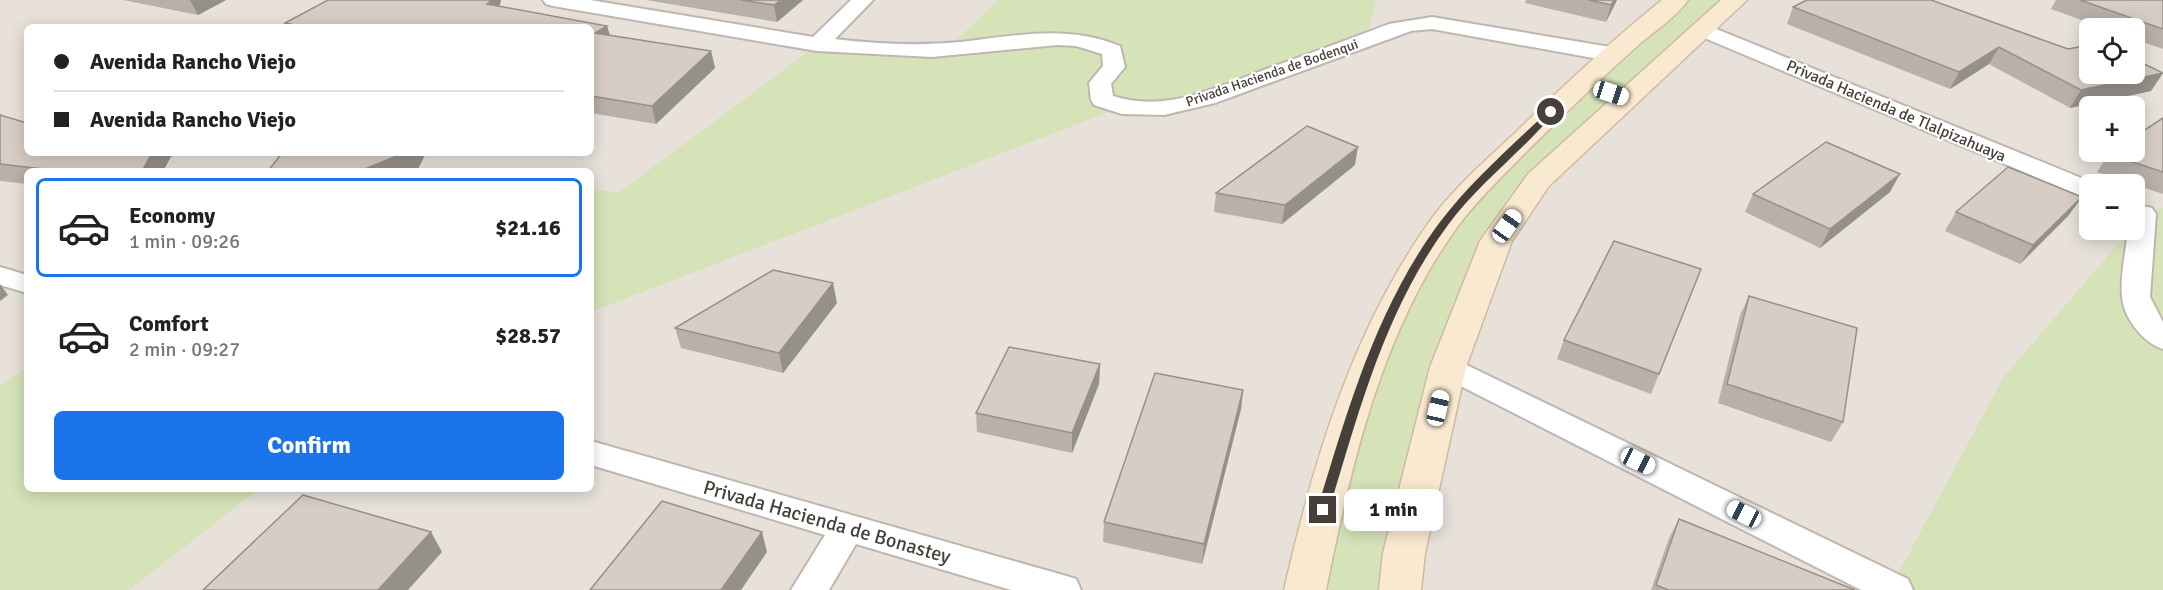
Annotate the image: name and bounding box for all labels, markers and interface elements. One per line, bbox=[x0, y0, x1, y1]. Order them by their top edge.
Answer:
map controls bbox=[2079, 18, 2145, 240]
button: locate bbox=[2079, 18, 2145, 84]
street label: Privada Hacienda de Bodenqui bbox=[1184, 35, 1360, 111]
text: Avenida Rancho Viejo bbox=[90, 48, 296, 75]
street label: Privada Hacienda de Tlalpizahuaya bbox=[1783, 56, 2009, 166]
car bbox=[1591, 79, 1631, 107]
button: + bbox=[2079, 96, 2145, 162]
route start bbox=[1537, 98, 1564, 125]
text: Avenida Rancho Viejo bbox=[90, 106, 296, 133]
button: − bbox=[2079, 174, 2145, 240]
icon: car bbox=[57, 201, 111, 255]
text: Economy bbox=[129, 202, 215, 229]
car bbox=[1489, 206, 1525, 246]
text: $21.16 bbox=[495, 214, 561, 241]
text: 1 min · 09:26 bbox=[129, 229, 240, 254]
icon: car bbox=[57, 309, 111, 363]
text: Comfort bbox=[129, 310, 209, 337]
text: $28.57 bbox=[495, 322, 561, 349]
text: 2 min · 09:27 bbox=[129, 337, 240, 362]
car bbox=[1425, 388, 1451, 428]
button: Confirm bbox=[54, 411, 564, 480]
car bbox=[1618, 445, 1658, 477]
street label: Privada Hacienda de Bonastey bbox=[700, 475, 954, 569]
callout: 1 min bbox=[1344, 489, 1443, 531]
route end bbox=[1309, 496, 1336, 523]
text: 1 min bbox=[1369, 497, 1418, 522]
car bbox=[1724, 498, 1764, 530]

